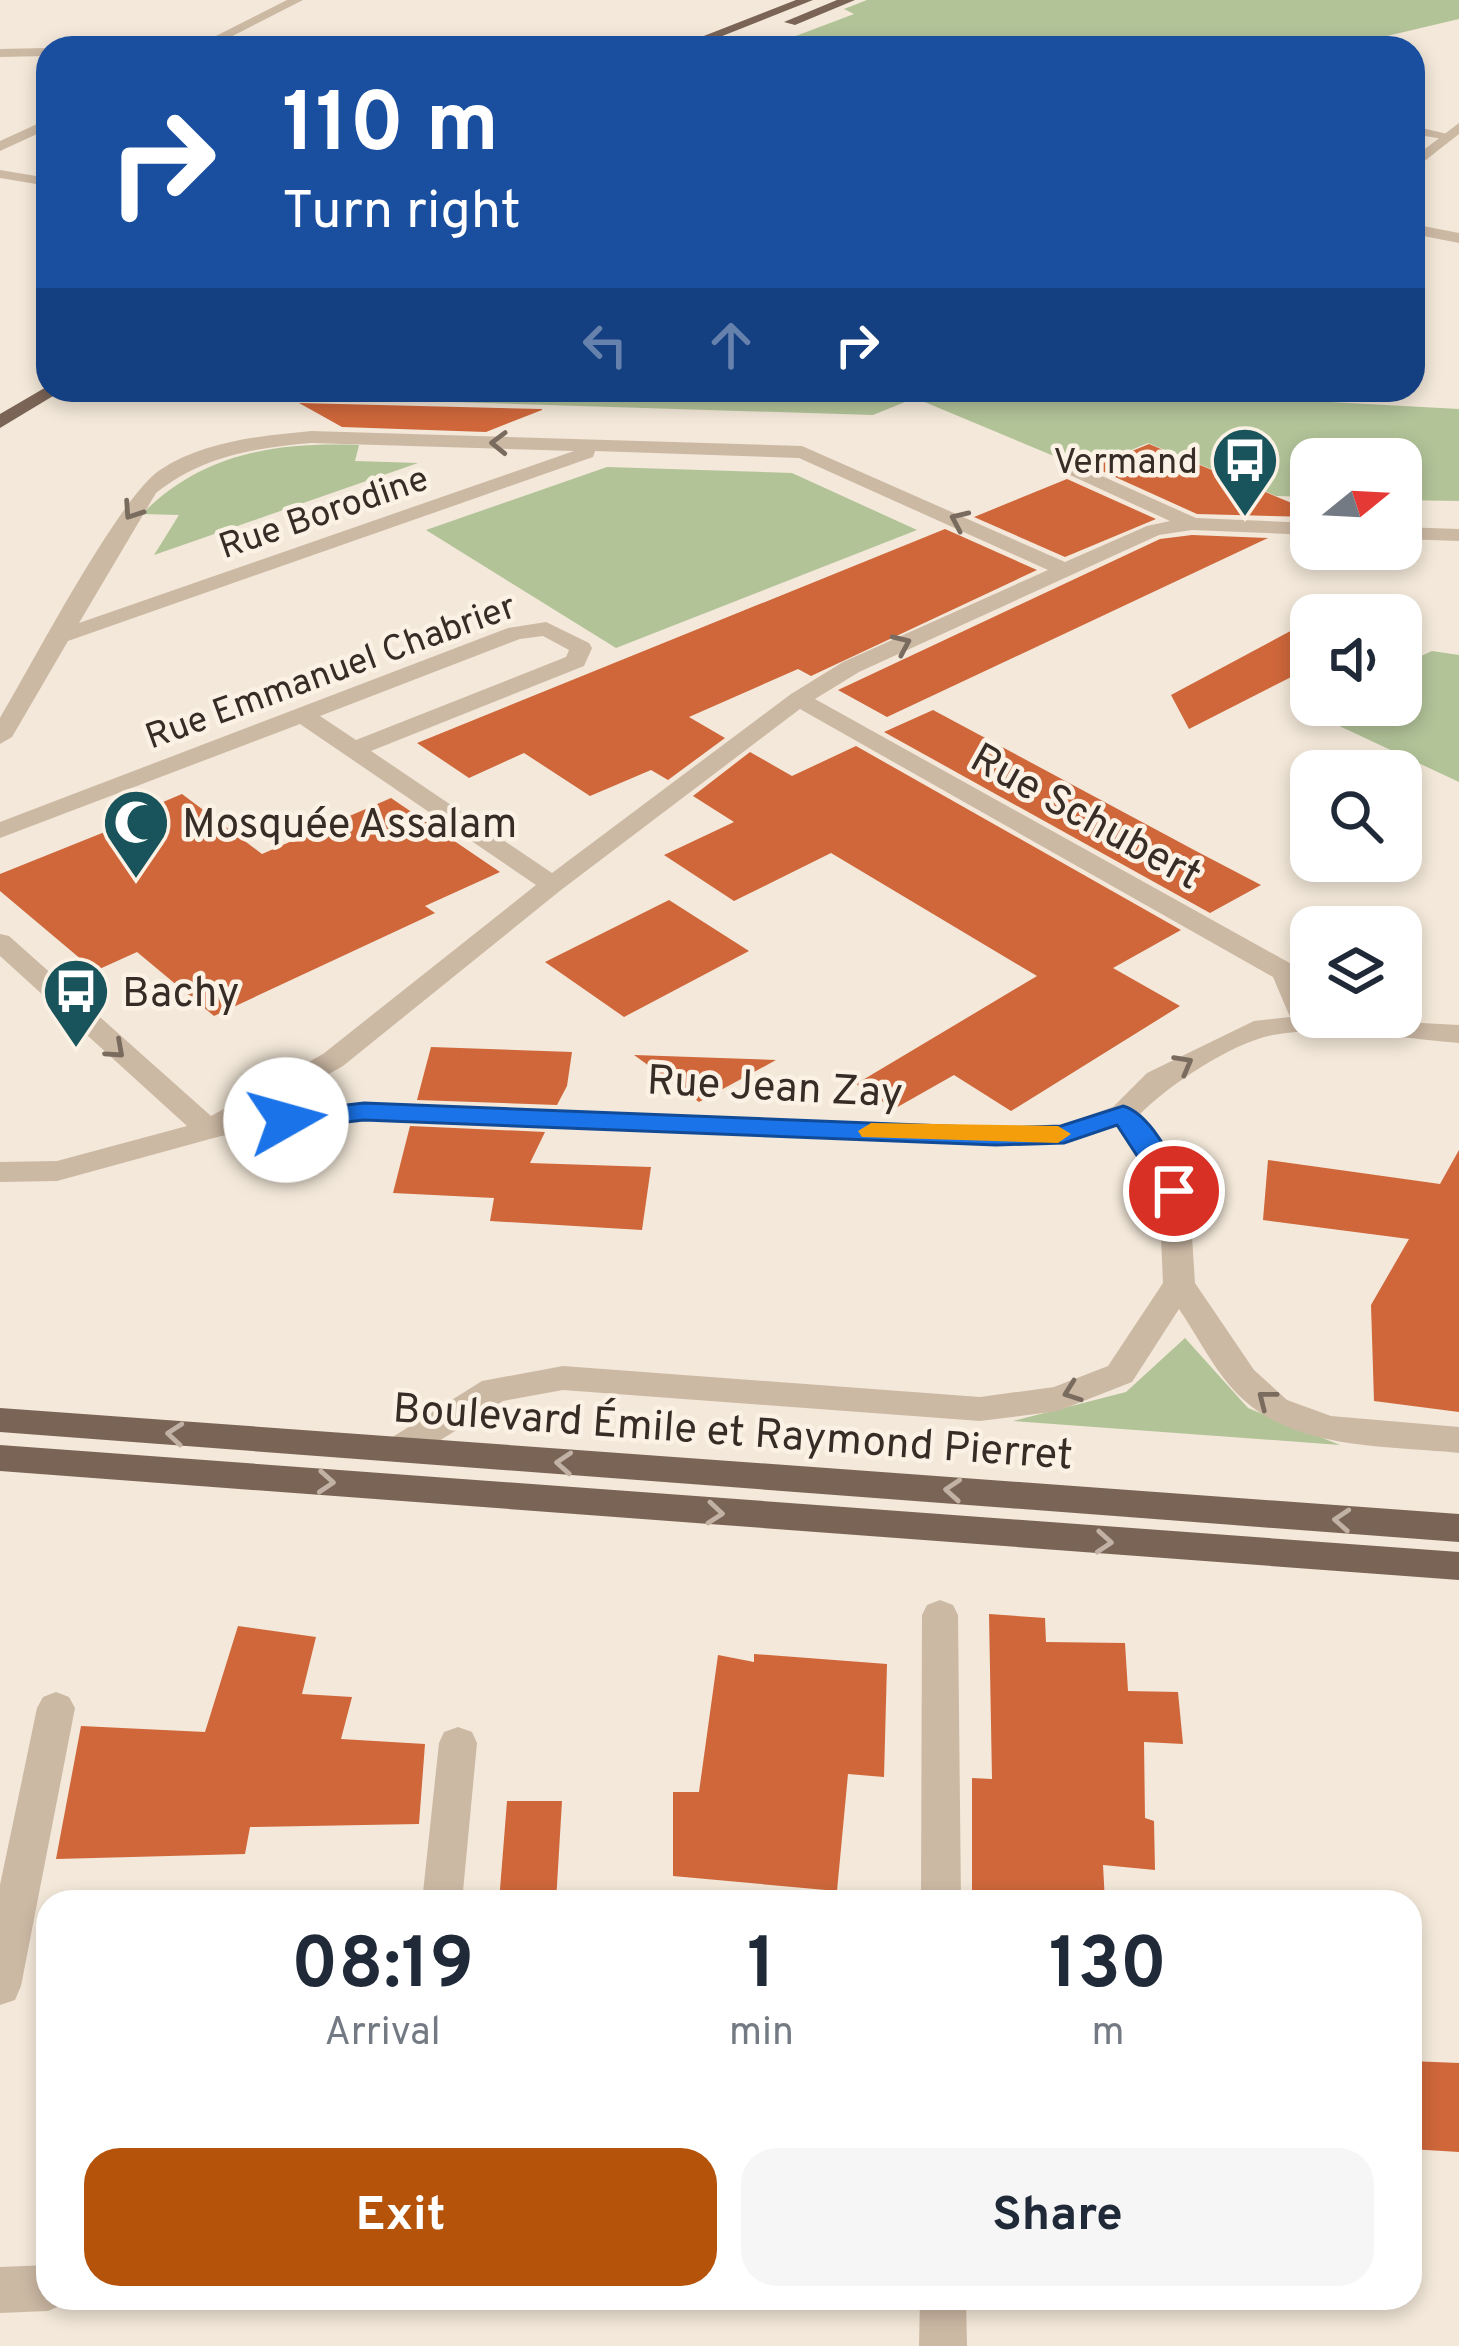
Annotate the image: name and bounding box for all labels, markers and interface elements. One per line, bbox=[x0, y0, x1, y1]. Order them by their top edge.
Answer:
text: 110 m bbox=[282, 75, 499, 181]
icon: right bbox=[84, 84, 240, 240]
text: Turn right bbox=[282, 179, 521, 248]
icon: left bbox=[572, 312, 638, 378]
icon: ahead bbox=[698, 312, 764, 378]
icon: right bbox=[824, 312, 890, 378]
bus stop icon: Vermand bbox=[1210, 425, 1280, 519]
one-way arrow bbox=[489, 431, 508, 457]
north arrow bbox=[1290, 438, 1422, 570]
map controls bbox=[1290, 438, 1422, 1038]
place label: Vermand bbox=[1053, 441, 1198, 487]
street label: Rue Borodine bbox=[214, 457, 435, 572]
one-way arrow bbox=[125, 498, 147, 520]
one-way arrow bbox=[950, 511, 971, 534]
street label: Rue Emmanuel Chabrier bbox=[140, 585, 523, 762]
button: sound bbox=[1290, 594, 1422, 726]
one-way arrow bbox=[890, 635, 911, 658]
street label: Rue Schubert bbox=[960, 734, 1210, 904]
button: search bbox=[1290, 750, 1422, 882]
mosque icon: Mosquée Assalam bbox=[101, 787, 171, 881]
place label: Mosquée Assalam bbox=[182, 800, 517, 853]
button: layers bbox=[1290, 906, 1422, 1038]
bus stop icon: Bachy bbox=[41, 956, 111, 1050]
place label: Bachy bbox=[122, 969, 239, 1022]
one-way arrow bbox=[103, 1036, 124, 1057]
one-way arrow bbox=[1171, 1055, 1192, 1078]
street label: Rue Jean Zay bbox=[645, 1056, 904, 1123]
position arrow bbox=[223, 1057, 349, 1183]
pin bbox=[1123, 1140, 1225, 1242]
icon: arrive bbox=[1141, 1158, 1207, 1224]
one-way arrow bbox=[1063, 1378, 1084, 1403]
street label: Boulevard Émile et Raymond Pierret bbox=[391, 1382, 1075, 1485]
one-way arrow bbox=[1258, 1392, 1280, 1413]
one-way arrow bbox=[166, 1422, 185, 1447]
one-way arrow bbox=[554, 1451, 573, 1477]
one-way arrow bbox=[317, 1468, 336, 1494]
one-way arrow bbox=[943, 1478, 962, 1504]
one-way arrow bbox=[706, 1500, 725, 1526]
one-way arrow bbox=[1332, 1507, 1351, 1533]
one-way arrow bbox=[1095, 1529, 1114, 1555]
text: 08:19 bbox=[291, 1922, 474, 2014]
text: 1 bbox=[747, 1922, 776, 2014]
text: 130 bbox=[1049, 1922, 1167, 2014]
text: Arrival bbox=[324, 2010, 441, 2059]
text: min bbox=[729, 2010, 794, 2059]
text: m bbox=[1091, 2010, 1124, 2059]
button: Exit bbox=[84, 2148, 717, 2286]
button: Share bbox=[741, 2148, 1374, 2286]

